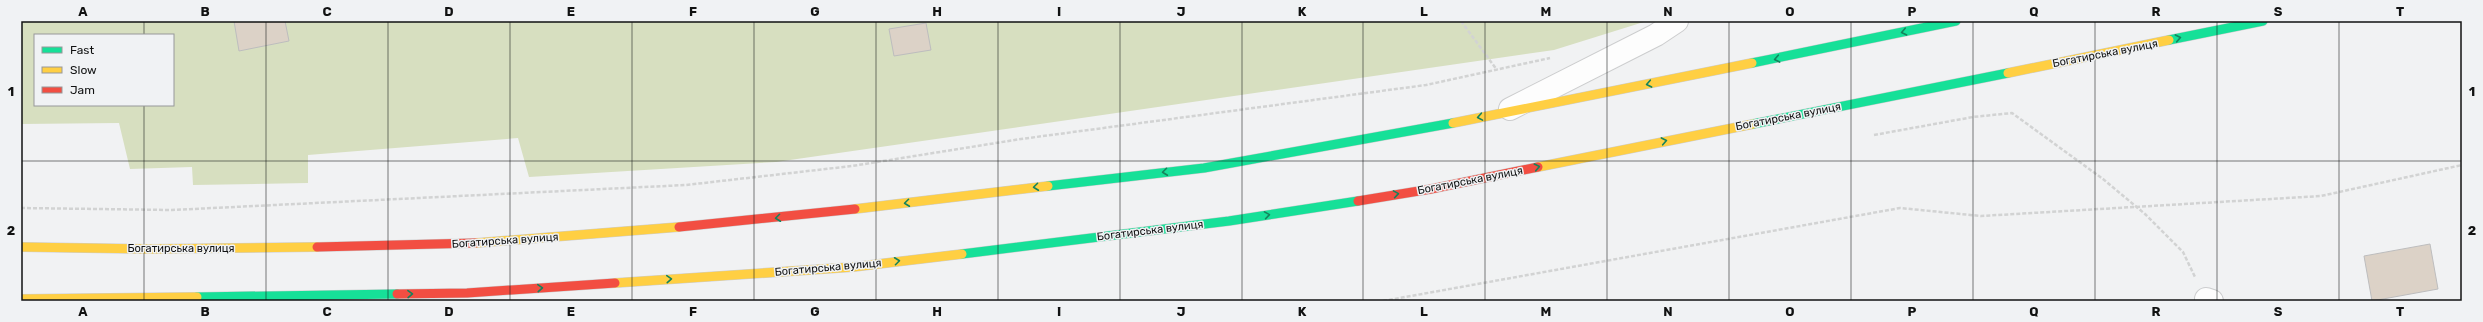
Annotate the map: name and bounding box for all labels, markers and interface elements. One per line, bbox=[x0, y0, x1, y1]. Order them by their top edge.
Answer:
text: A bbox=[78, 4, 88, 19]
text: B bbox=[200, 4, 210, 19]
text: C bbox=[322, 4, 332, 19]
text: D bbox=[444, 4, 454, 19]
text: E bbox=[567, 4, 575, 19]
text: F bbox=[689, 4, 697, 19]
text: G bbox=[810, 4, 820, 19]
text: H bbox=[932, 4, 942, 19]
text: I bbox=[1057, 4, 1061, 19]
text: J bbox=[1177, 4, 1185, 19]
text: K bbox=[1298, 4, 1307, 19]
text: L bbox=[1420, 4, 1428, 19]
text: M bbox=[1541, 4, 1551, 19]
text: N bbox=[1663, 4, 1673, 19]
text: O bbox=[1785, 4, 1795, 19]
text: P bbox=[1908, 4, 1917, 19]
text: Q bbox=[2029, 4, 2039, 19]
text: R bbox=[2152, 4, 2161, 19]
text: S bbox=[2274, 4, 2283, 19]
text: T bbox=[2396, 4, 2404, 19]
one-way arrow bbox=[1901, 28, 1907, 36]
legend bbox=[34, 34, 174, 106]
one-way arrow bbox=[2175, 34, 2181, 43]
street label: Богатирська вулиця bbox=[2051, 37, 2159, 70]
text: Fast bbox=[70, 43, 94, 57]
one-way arrow bbox=[1773, 54, 1780, 63]
text: Slow bbox=[70, 63, 97, 77]
one-way arrow bbox=[1646, 80, 1652, 88]
text: Jam bbox=[70, 83, 95, 97]
text: 1 bbox=[8, 84, 14, 99]
text: 1 bbox=[2469, 84, 2475, 99]
street label: Богатирська вулиця bbox=[1734, 100, 1842, 133]
one-way arrow bbox=[1477, 113, 1483, 121]
one-way arrow bbox=[1661, 137, 1667, 145]
one-way arrow bbox=[1534, 163, 1540, 172]
street label: Богатирська вулиця bbox=[1416, 164, 1524, 197]
one-way arrow bbox=[1162, 167, 1168, 176]
one-way arrow bbox=[1033, 183, 1039, 192]
one-way arrow bbox=[1392, 191, 1399, 199]
one-way arrow bbox=[904, 198, 910, 207]
one-way arrow bbox=[1264, 211, 1270, 220]
one-way arrow bbox=[775, 213, 781, 222]
street label: Богатирська вулиця bbox=[1096, 218, 1204, 243]
text: 2 bbox=[7, 223, 15, 238]
text: 2 bbox=[2468, 223, 2476, 238]
street label: Богатирська вулиця bbox=[451, 230, 559, 251]
street label: Богатирська вулиця bbox=[127, 242, 235, 255]
street label: Богатирська вулиця bbox=[774, 256, 882, 279]
one-way arrow bbox=[894, 257, 900, 266]
one-way arrow bbox=[666, 275, 672, 284]
one-way arrow bbox=[537, 283, 543, 292]
one-way arrow bbox=[407, 290, 413, 298]
text: A bbox=[78, 304, 88, 319]
text: B bbox=[200, 304, 210, 319]
text: C bbox=[322, 304, 332, 319]
text: D bbox=[444, 304, 454, 319]
text: E bbox=[567, 304, 575, 319]
text: F bbox=[689, 304, 697, 319]
text: G bbox=[810, 304, 820, 319]
text: H bbox=[932, 304, 942, 319]
text: I bbox=[1057, 304, 1061, 319]
text: J bbox=[1177, 304, 1185, 319]
text: K bbox=[1298, 304, 1307, 319]
text: L bbox=[1420, 304, 1428, 319]
text: M bbox=[1541, 304, 1551, 319]
text: N bbox=[1663, 304, 1673, 319]
text: O bbox=[1785, 304, 1795, 319]
text: P bbox=[1908, 304, 1917, 319]
text: Q bbox=[2029, 304, 2039, 319]
text: R bbox=[2152, 304, 2161, 319]
text: S bbox=[2274, 304, 2283, 319]
text: T bbox=[2396, 304, 2404, 319]

